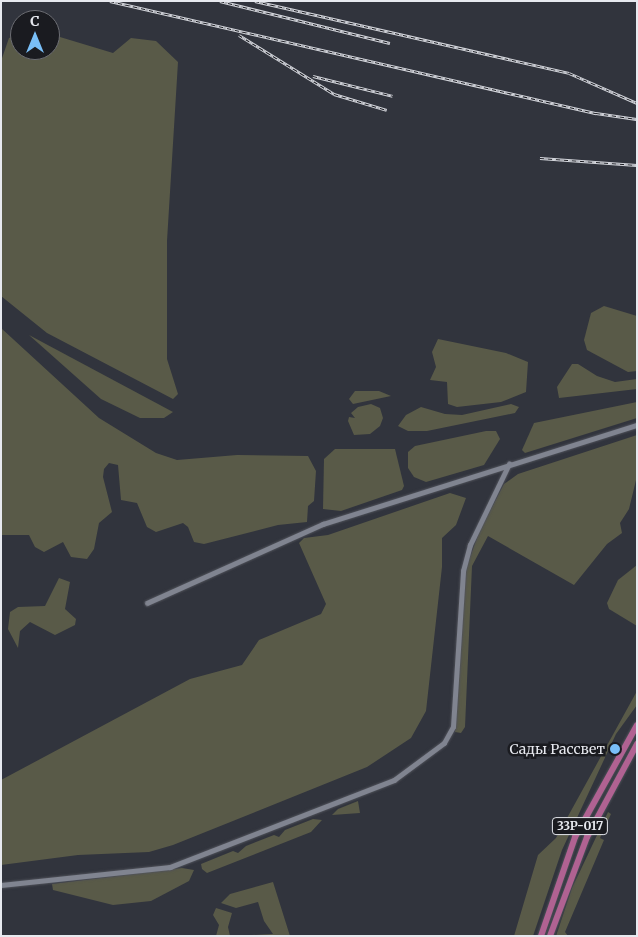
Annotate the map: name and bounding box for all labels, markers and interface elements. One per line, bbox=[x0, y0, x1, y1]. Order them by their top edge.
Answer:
north arrow bbox=[10, 10, 60, 60]
text: С bbox=[30, 12, 40, 30]
place label: Сады Рассвет bbox=[509, 741, 605, 757]
marker: Сады Рассвет bbox=[609, 743, 621, 755]
road number: 33Р-017 bbox=[551, 816, 609, 836]

